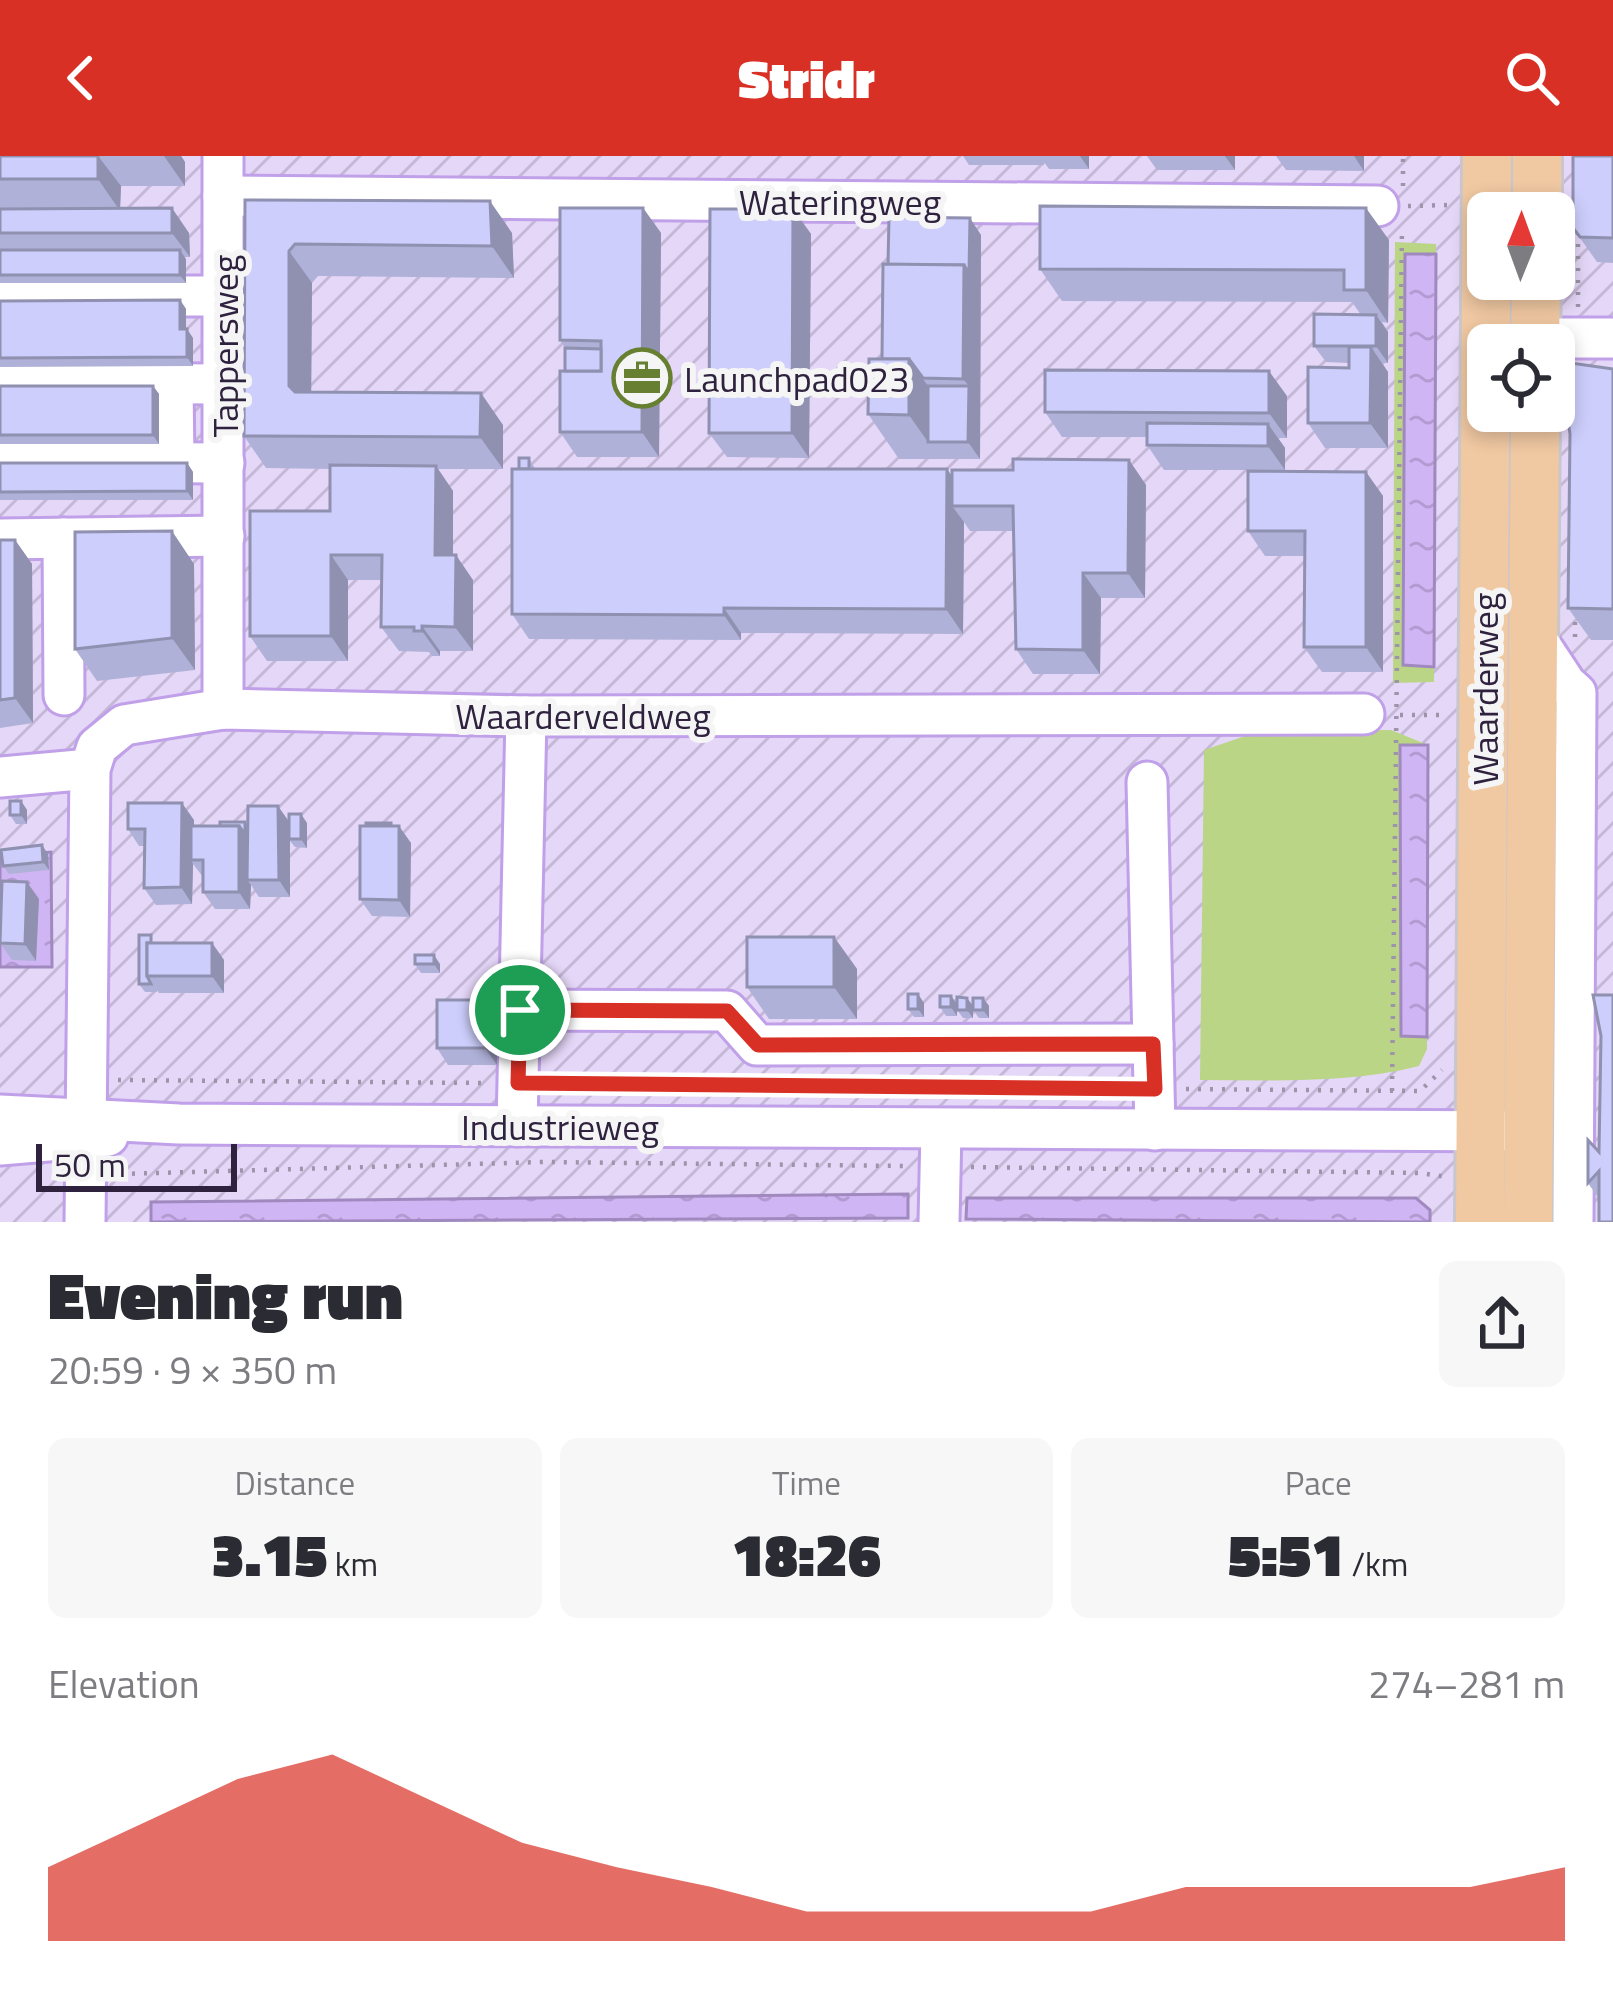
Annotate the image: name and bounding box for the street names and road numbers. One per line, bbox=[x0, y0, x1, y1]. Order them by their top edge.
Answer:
street label: Wateringweg bbox=[739, 174, 941, 229]
street label: Tappersweg bbox=[197, 255, 252, 437]
street label: Waarderweg bbox=[1457, 592, 1512, 786]
street label: Waarderveldweg bbox=[455, 688, 711, 743]
street label: Industrieweg bbox=[461, 1099, 659, 1154]

